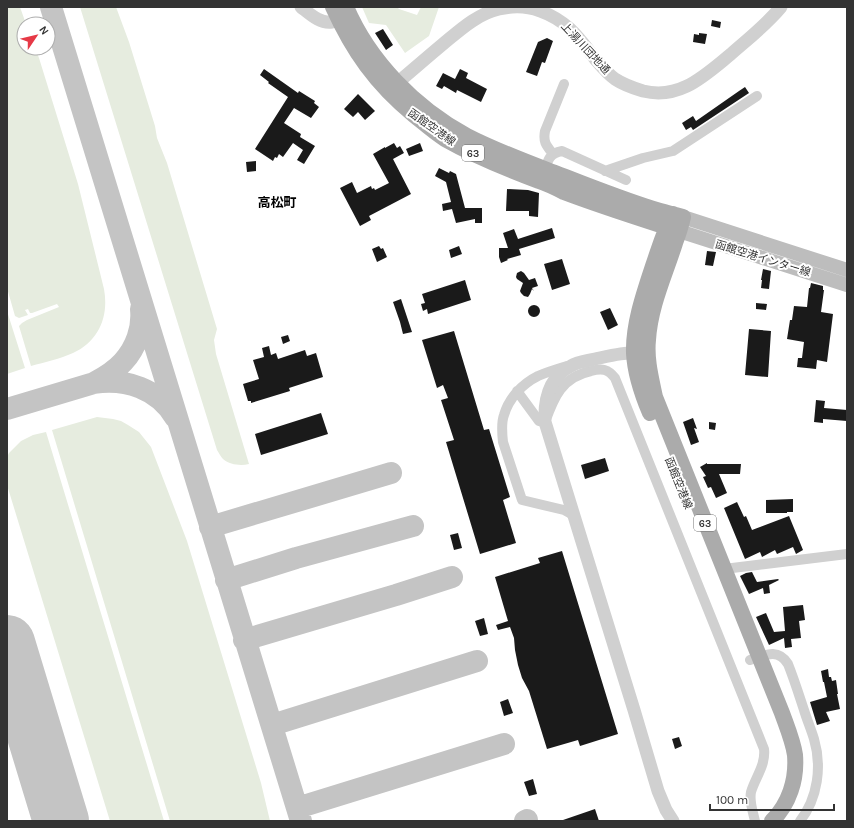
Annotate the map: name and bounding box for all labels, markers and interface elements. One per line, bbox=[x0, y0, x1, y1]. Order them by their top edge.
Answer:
north arrow bbox=[16, 16, 56, 56]
street label: 上湯川団地通 bbox=[558, 20, 613, 77]
text: N bbox=[36, 24, 51, 38]
street label: 函館空港線 bbox=[405, 106, 458, 149]
road number: 63 bbox=[462, 145, 484, 161]
district label: 高松町 bbox=[257, 195, 297, 210]
street label: 函館空港インター線 bbox=[714, 238, 812, 279]
street label: 函館空港線 bbox=[662, 455, 695, 511]
road number: 63 bbox=[694, 515, 716, 531]
scale bar bbox=[710, 786, 834, 812]
text: 100 m bbox=[716, 793, 748, 807]

